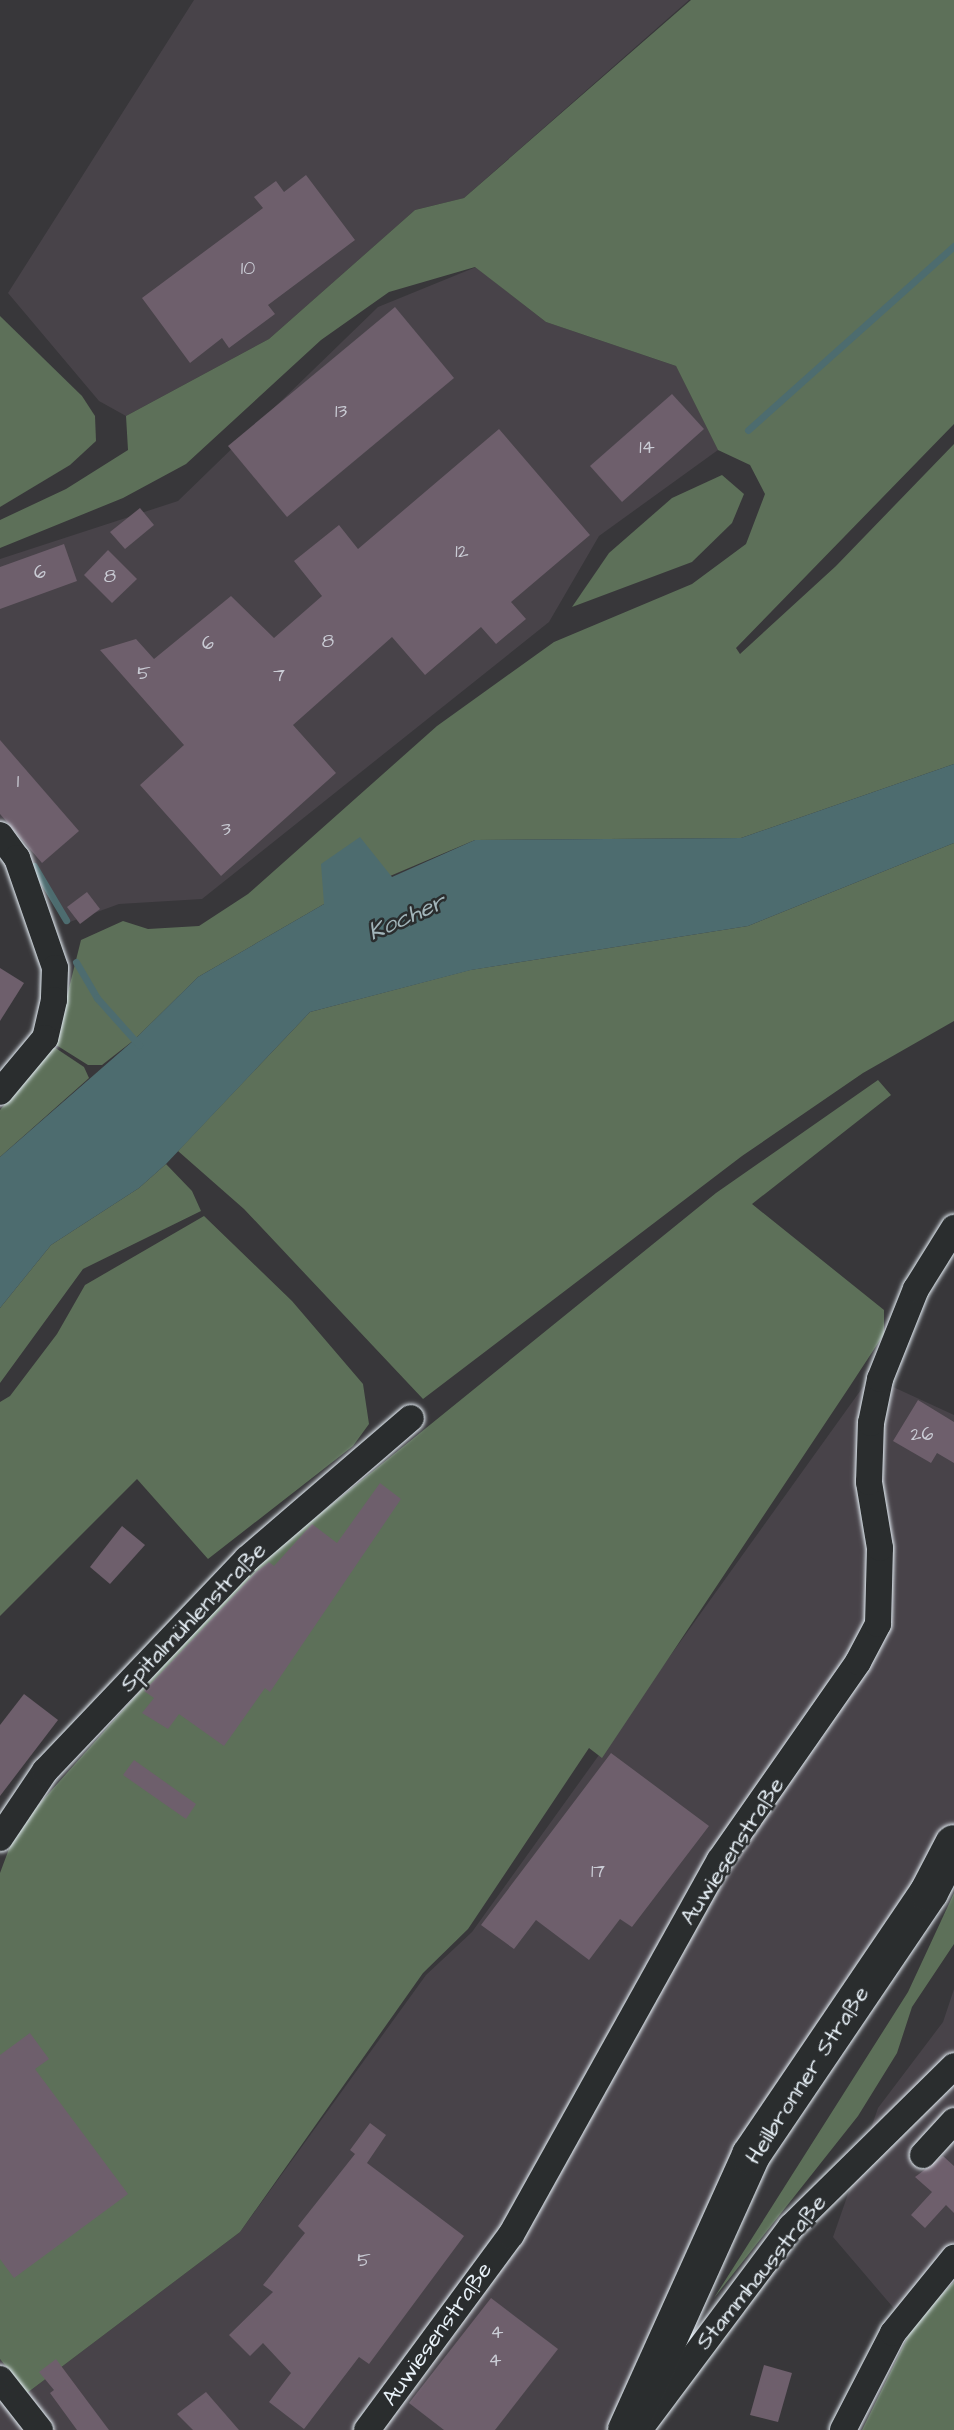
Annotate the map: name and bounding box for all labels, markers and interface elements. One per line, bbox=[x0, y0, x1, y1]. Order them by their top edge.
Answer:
house number: 10 bbox=[241, 258, 255, 280]
house number: 13 bbox=[335, 401, 347, 423]
house number: 14 bbox=[639, 437, 655, 459]
house number: 12 bbox=[455, 541, 469, 563]
house number: 6 bbox=[34, 562, 46, 584]
house number: 8 bbox=[104, 566, 116, 588]
house number: 8 bbox=[322, 631, 334, 653]
house number: 6 bbox=[202, 633, 214, 655]
house number: 5 bbox=[137, 663, 151, 685]
house number: 7 bbox=[273, 665, 285, 687]
house number: 1 bbox=[17, 771, 19, 793]
house number: 3 bbox=[221, 819, 231, 841]
water label: Kocher bbox=[364, 888, 450, 948]
house number: 26 bbox=[911, 1424, 933, 1446]
street label: Spitalmühlenstraße bbox=[114, 1536, 272, 1698]
street label: Auwiesenstraße bbox=[674, 1772, 790, 1930]
house number: 17 bbox=[591, 1861, 605, 1883]
street label: Heilbronner Straße bbox=[739, 1981, 875, 2169]
street label: Stammhausstraße bbox=[690, 2189, 832, 2355]
house number: 5 bbox=[357, 2250, 371, 2272]
street label: Auwiesenstraße bbox=[376, 2257, 498, 2411]
house number: 4 bbox=[491, 2322, 503, 2344]
house number: 4 bbox=[489, 2350, 501, 2372]

